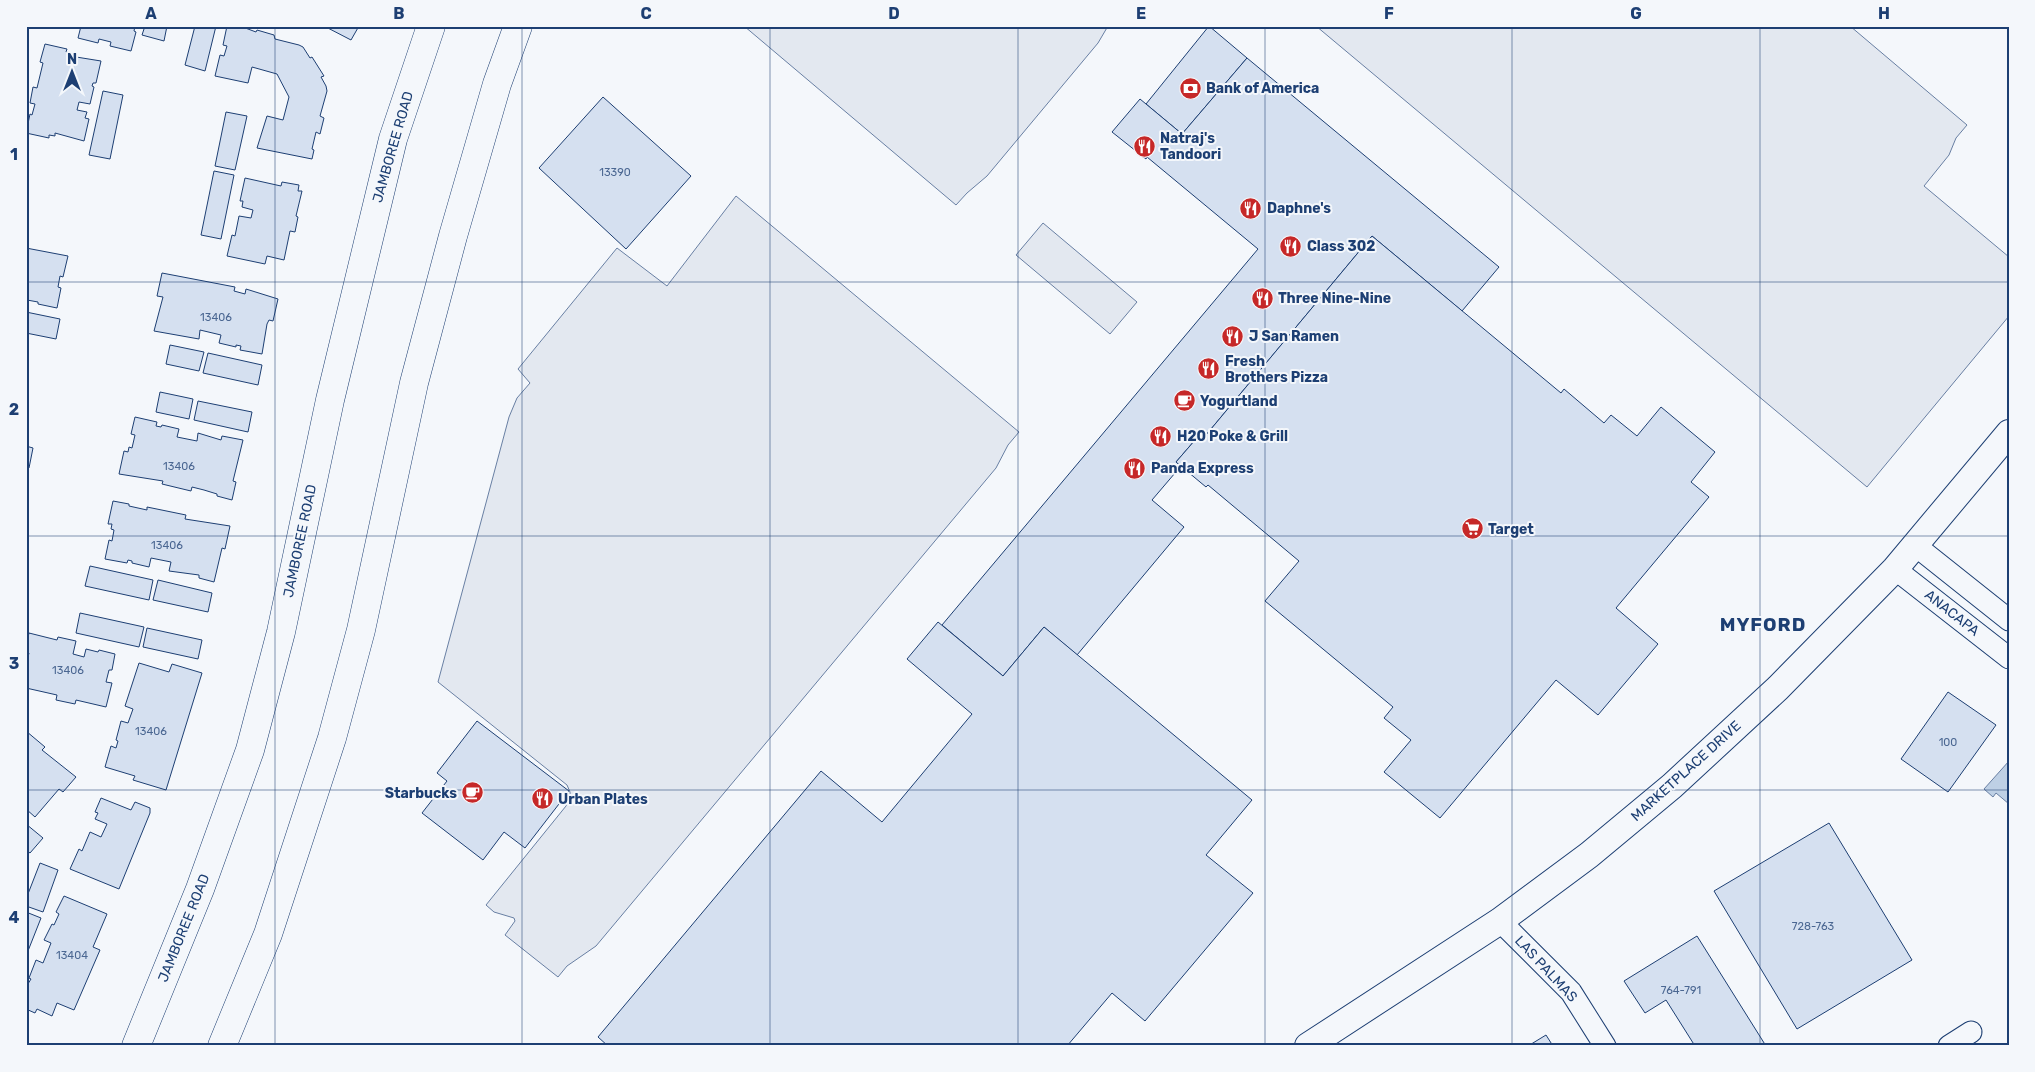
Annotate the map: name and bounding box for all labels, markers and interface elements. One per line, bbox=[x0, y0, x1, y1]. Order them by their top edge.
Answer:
text: A bbox=[145, 4, 157, 23]
text: B bbox=[393, 4, 405, 23]
text: C bbox=[640, 4, 652, 23]
text: D bbox=[888, 4, 900, 23]
text: E bbox=[1136, 4, 1146, 23]
text: F bbox=[1384, 4, 1394, 23]
text: G bbox=[1630, 4, 1642, 23]
text: H bbox=[1878, 4, 1890, 23]
north arrow bbox=[48, 48, 98, 98]
text: N bbox=[67, 51, 77, 68]
bank icon: Bank of America bbox=[1178, 76, 1202, 100]
place label: Bank of America bbox=[1206, 80, 1319, 97]
street label: JAMBOREE ROAD bbox=[369, 89, 417, 205]
place label: Natraj's Tandoori bbox=[1160, 130, 1221, 163]
restaurant icon: Natraj's Tandoori bbox=[1132, 134, 1156, 158]
text: 1 bbox=[10, 145, 18, 164]
house number: 13390 bbox=[599, 166, 631, 179]
restaurant icon: Daphne's bbox=[1239, 196, 1263, 220]
place label: Daphne's bbox=[1267, 200, 1331, 217]
restaurant icon: Class 302 bbox=[1279, 234, 1303, 258]
place label: Class 302 bbox=[1307, 238, 1375, 255]
restaurant icon: Three Nine-Nine bbox=[1250, 286, 1274, 310]
place label: Three Nine-Nine bbox=[1278, 290, 1391, 307]
house number: 13406 bbox=[200, 311, 232, 324]
restaurant icon: J San Ramen bbox=[1221, 324, 1245, 348]
place label: J San Ramen bbox=[1249, 328, 1339, 345]
place label: Fresh Brothers Pizza bbox=[1225, 353, 1328, 386]
restaurant icon: Fresh Brothers Pizza bbox=[1197, 357, 1221, 381]
cafe icon: Yogurtland bbox=[1172, 389, 1196, 413]
place label: Yogurtland bbox=[1200, 393, 1278, 410]
text: 2 bbox=[9, 400, 19, 419]
restaurant icon: H20 Poke & Grill bbox=[1149, 424, 1173, 448]
place label: H20 Poke & Grill bbox=[1177, 428, 1288, 445]
restaurant icon: Panda Express bbox=[1123, 456, 1147, 480]
house number: 13406 bbox=[163, 460, 195, 473]
place label: Panda Express bbox=[1151, 460, 1254, 477]
street label: JAMBOREE ROAD bbox=[280, 483, 320, 599]
supermarket icon: Target bbox=[1460, 517, 1484, 541]
place label: Target bbox=[1488, 521, 1534, 538]
house number: 13406 bbox=[151, 539, 183, 552]
street label: ANACAPA bbox=[1921, 586, 1983, 640]
district label: MYFORD bbox=[1720, 613, 1806, 636]
text: 3 bbox=[9, 654, 19, 673]
house number: 13406 bbox=[52, 664, 84, 677]
street label: MARKETPLACE DRIVE bbox=[1627, 717, 1745, 825]
house number: 13406 bbox=[135, 725, 167, 738]
house number: 100 bbox=[1939, 736, 1957, 749]
cafe icon: Starbucks bbox=[461, 781, 485, 805]
place label: Starbucks bbox=[385, 785, 457, 802]
restaurant icon: Urban Plates bbox=[530, 787, 554, 811]
place label: Urban Plates bbox=[558, 791, 648, 808]
street label: JAMBOREE ROAD bbox=[155, 871, 213, 985]
text: 4 bbox=[9, 908, 20, 927]
house number: 728-763 bbox=[1792, 920, 1835, 933]
street label: LAS PALMAS bbox=[1511, 932, 1581, 1006]
house number: 13404 bbox=[56, 949, 88, 962]
house number: 764-791 bbox=[1661, 984, 1701, 997]

